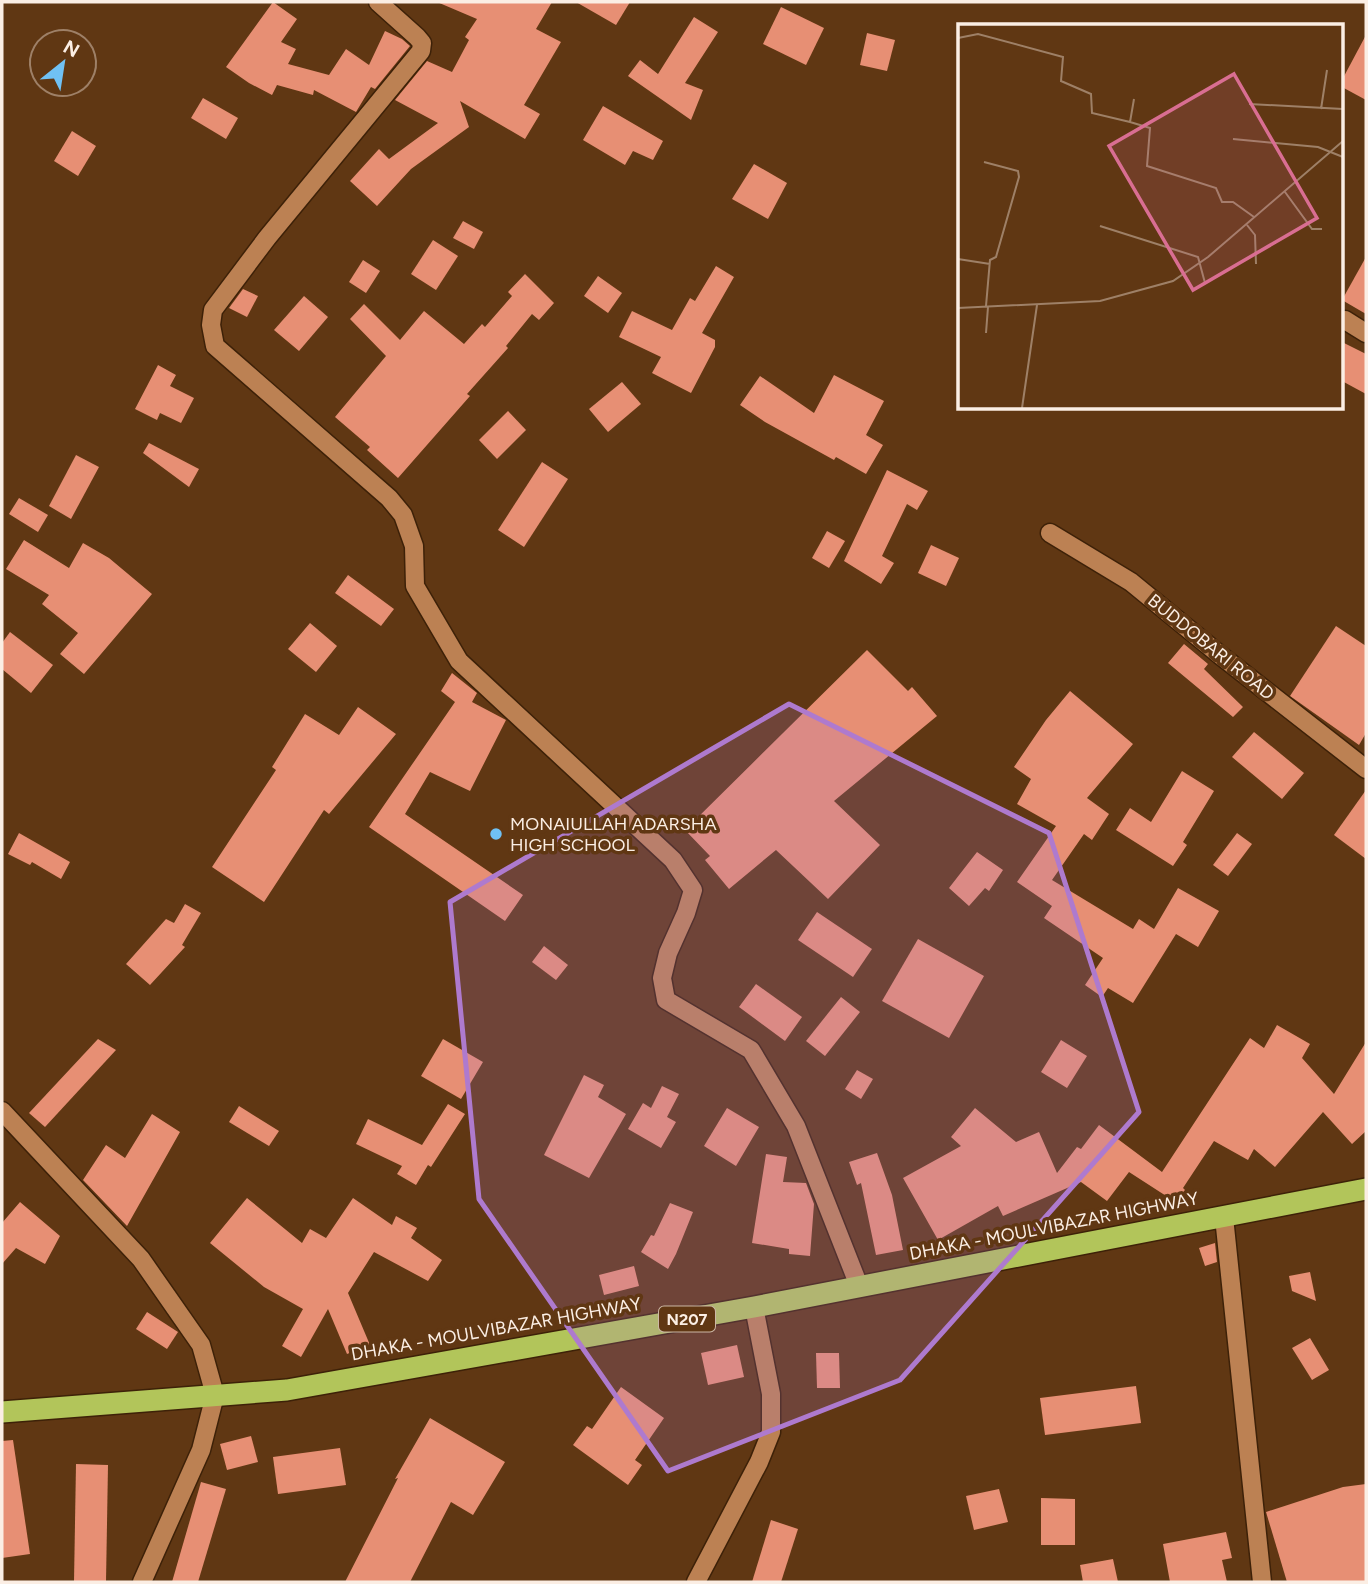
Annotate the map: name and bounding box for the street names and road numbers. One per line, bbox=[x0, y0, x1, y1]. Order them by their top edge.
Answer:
street label: BUDDOBARI ROAD bbox=[1143, 589, 1279, 705]
street label: DHAKA - MOULVIBAZAR HIGHWAY bbox=[908, 1187, 1201, 1265]
street label: DHAKA - MOULVIBAZAR HIGHWAY bbox=[349, 1293, 643, 1365]
road number: N207 bbox=[659, 1306, 715, 1331]

